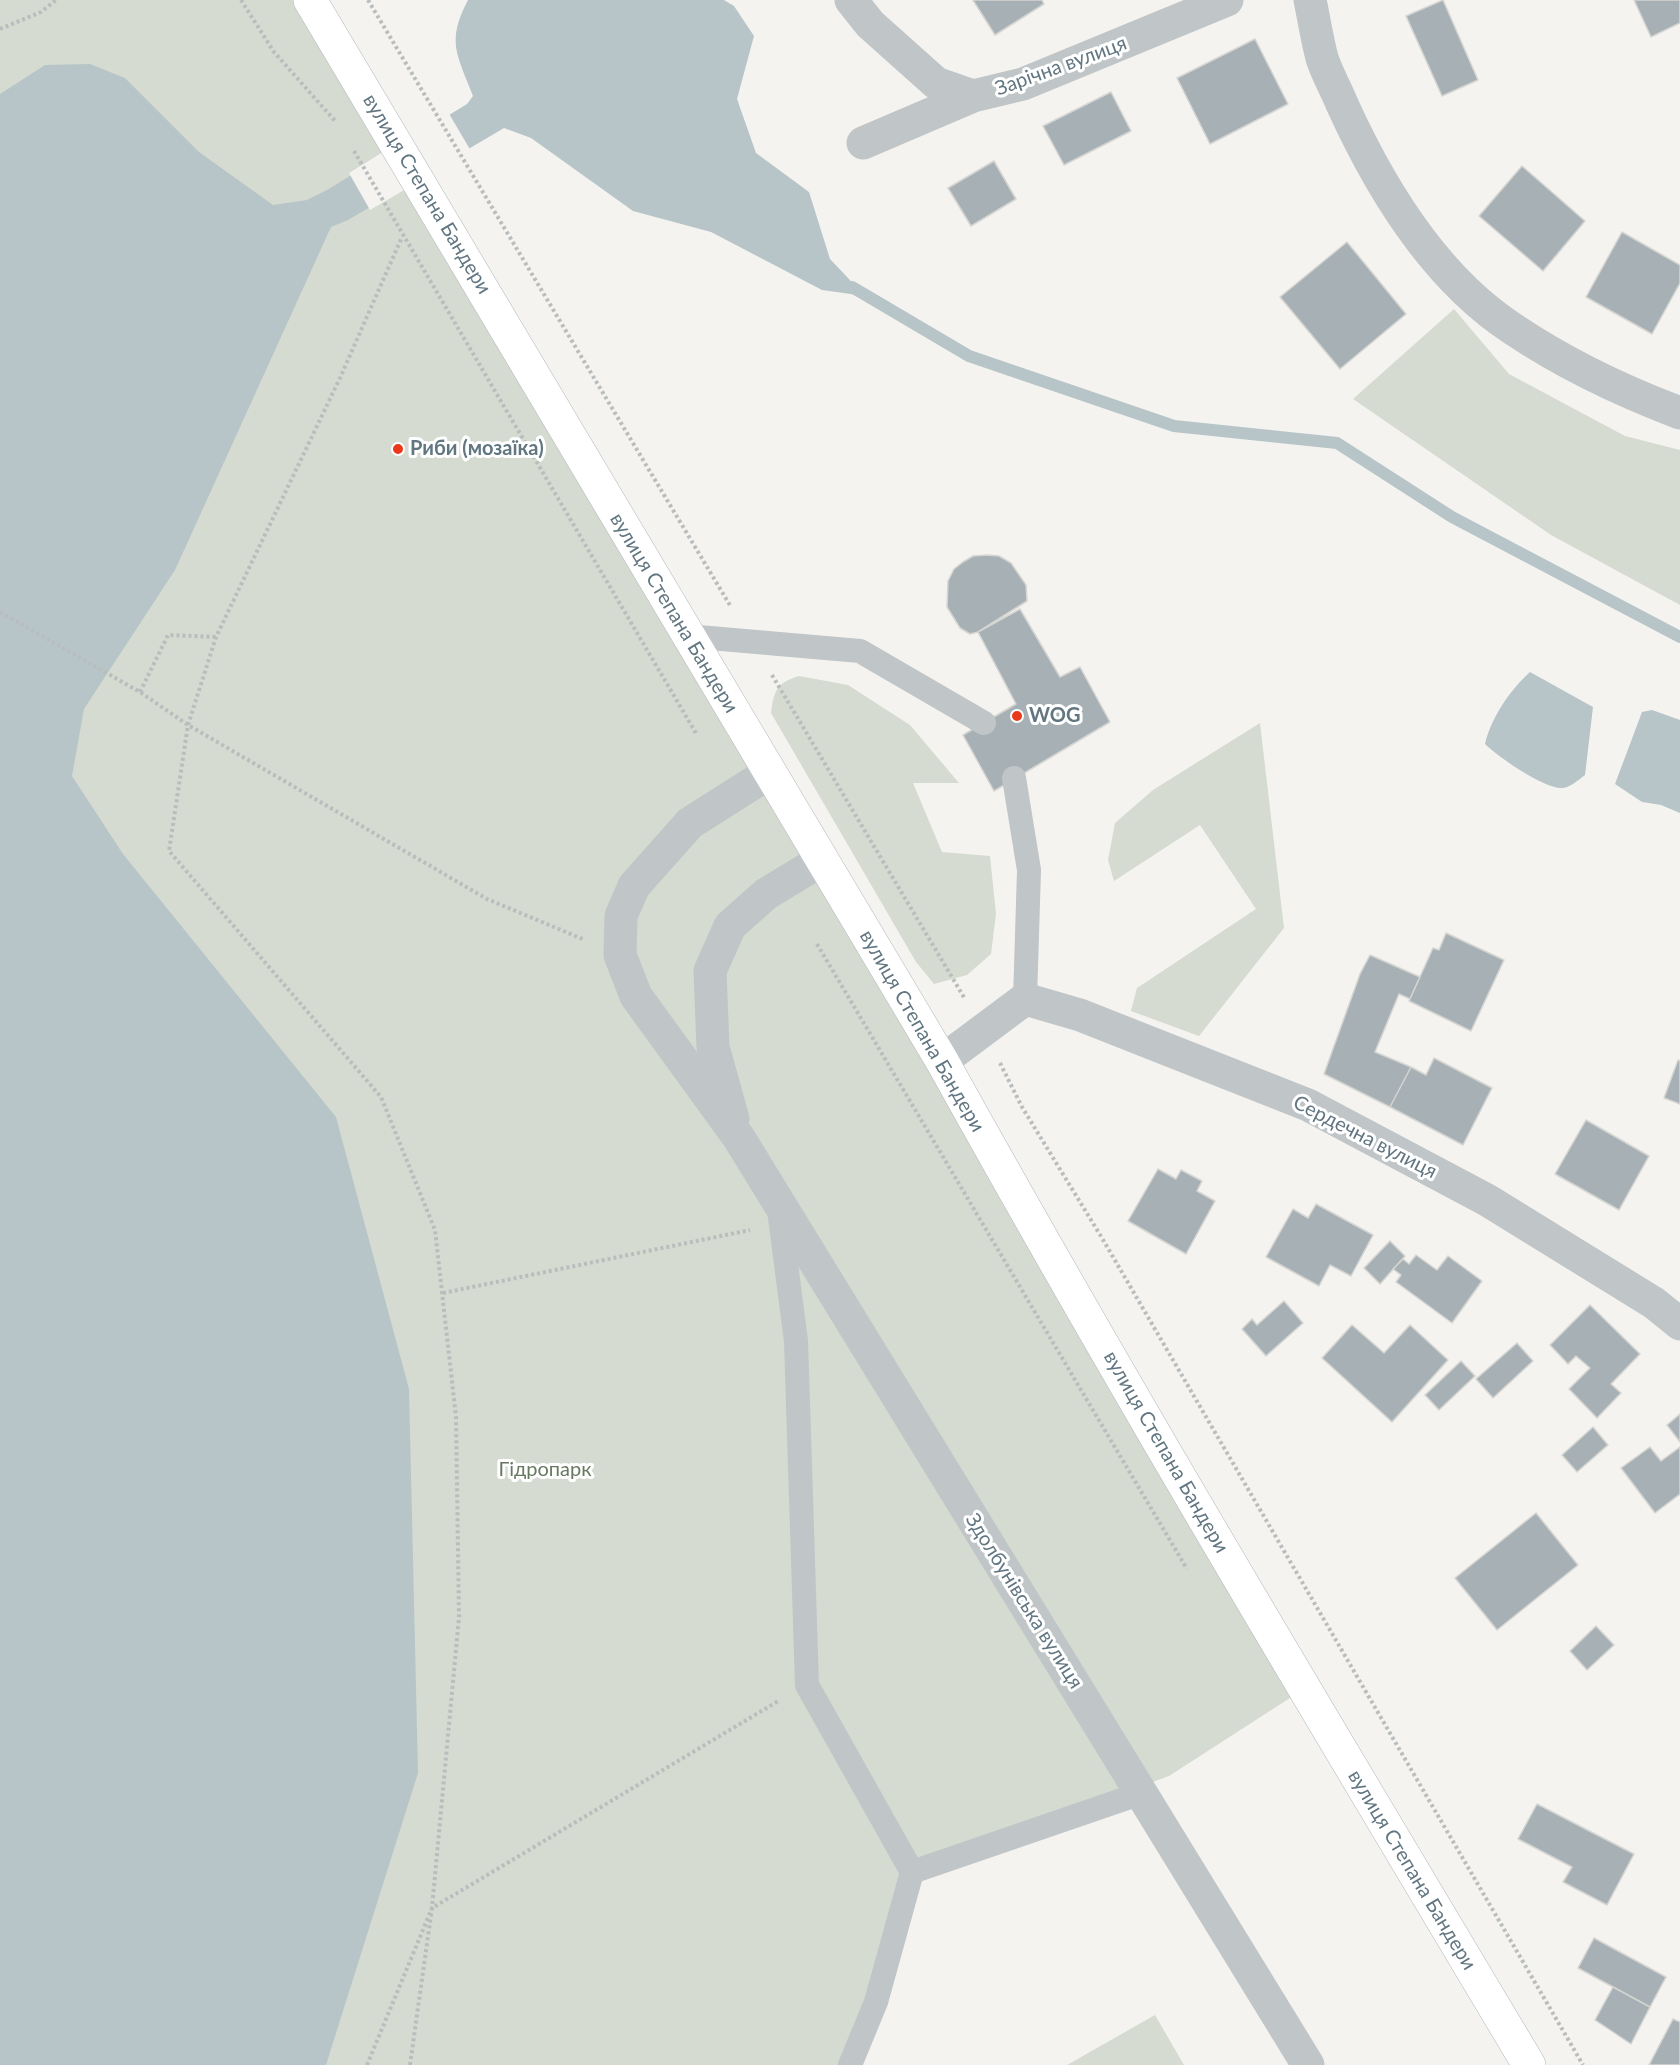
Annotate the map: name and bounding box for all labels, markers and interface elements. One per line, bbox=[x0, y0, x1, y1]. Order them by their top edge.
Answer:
street label: Зарічна вулиця bbox=[992, 31, 1130, 101]
street label: вулиця Степана Бандери bbox=[358, 90, 496, 298]
place label: Риби (мозаїка) bbox=[410, 437, 544, 461]
marker: Риби (мозаїка) bbox=[391, 442, 405, 456]
street label: вулиця Степана Бандери bbox=[605, 509, 743, 717]
place label: WOG bbox=[1029, 704, 1080, 728]
marker: WOG bbox=[1010, 709, 1024, 723]
street label: вулиця Степана Бандери bbox=[854, 926, 990, 1136]
street label: Сердечна вулиця bbox=[1289, 1090, 1441, 1184]
street label: вулиця Степана Бандери bbox=[1098, 1347, 1234, 1557]
park label: Гідропарк bbox=[498, 1458, 592, 1482]
street label: Здолбунівська вулиця bbox=[960, 1509, 1088, 1693]
street label: вулиця Степана Бандери bbox=[1343, 1766, 1481, 1974]

